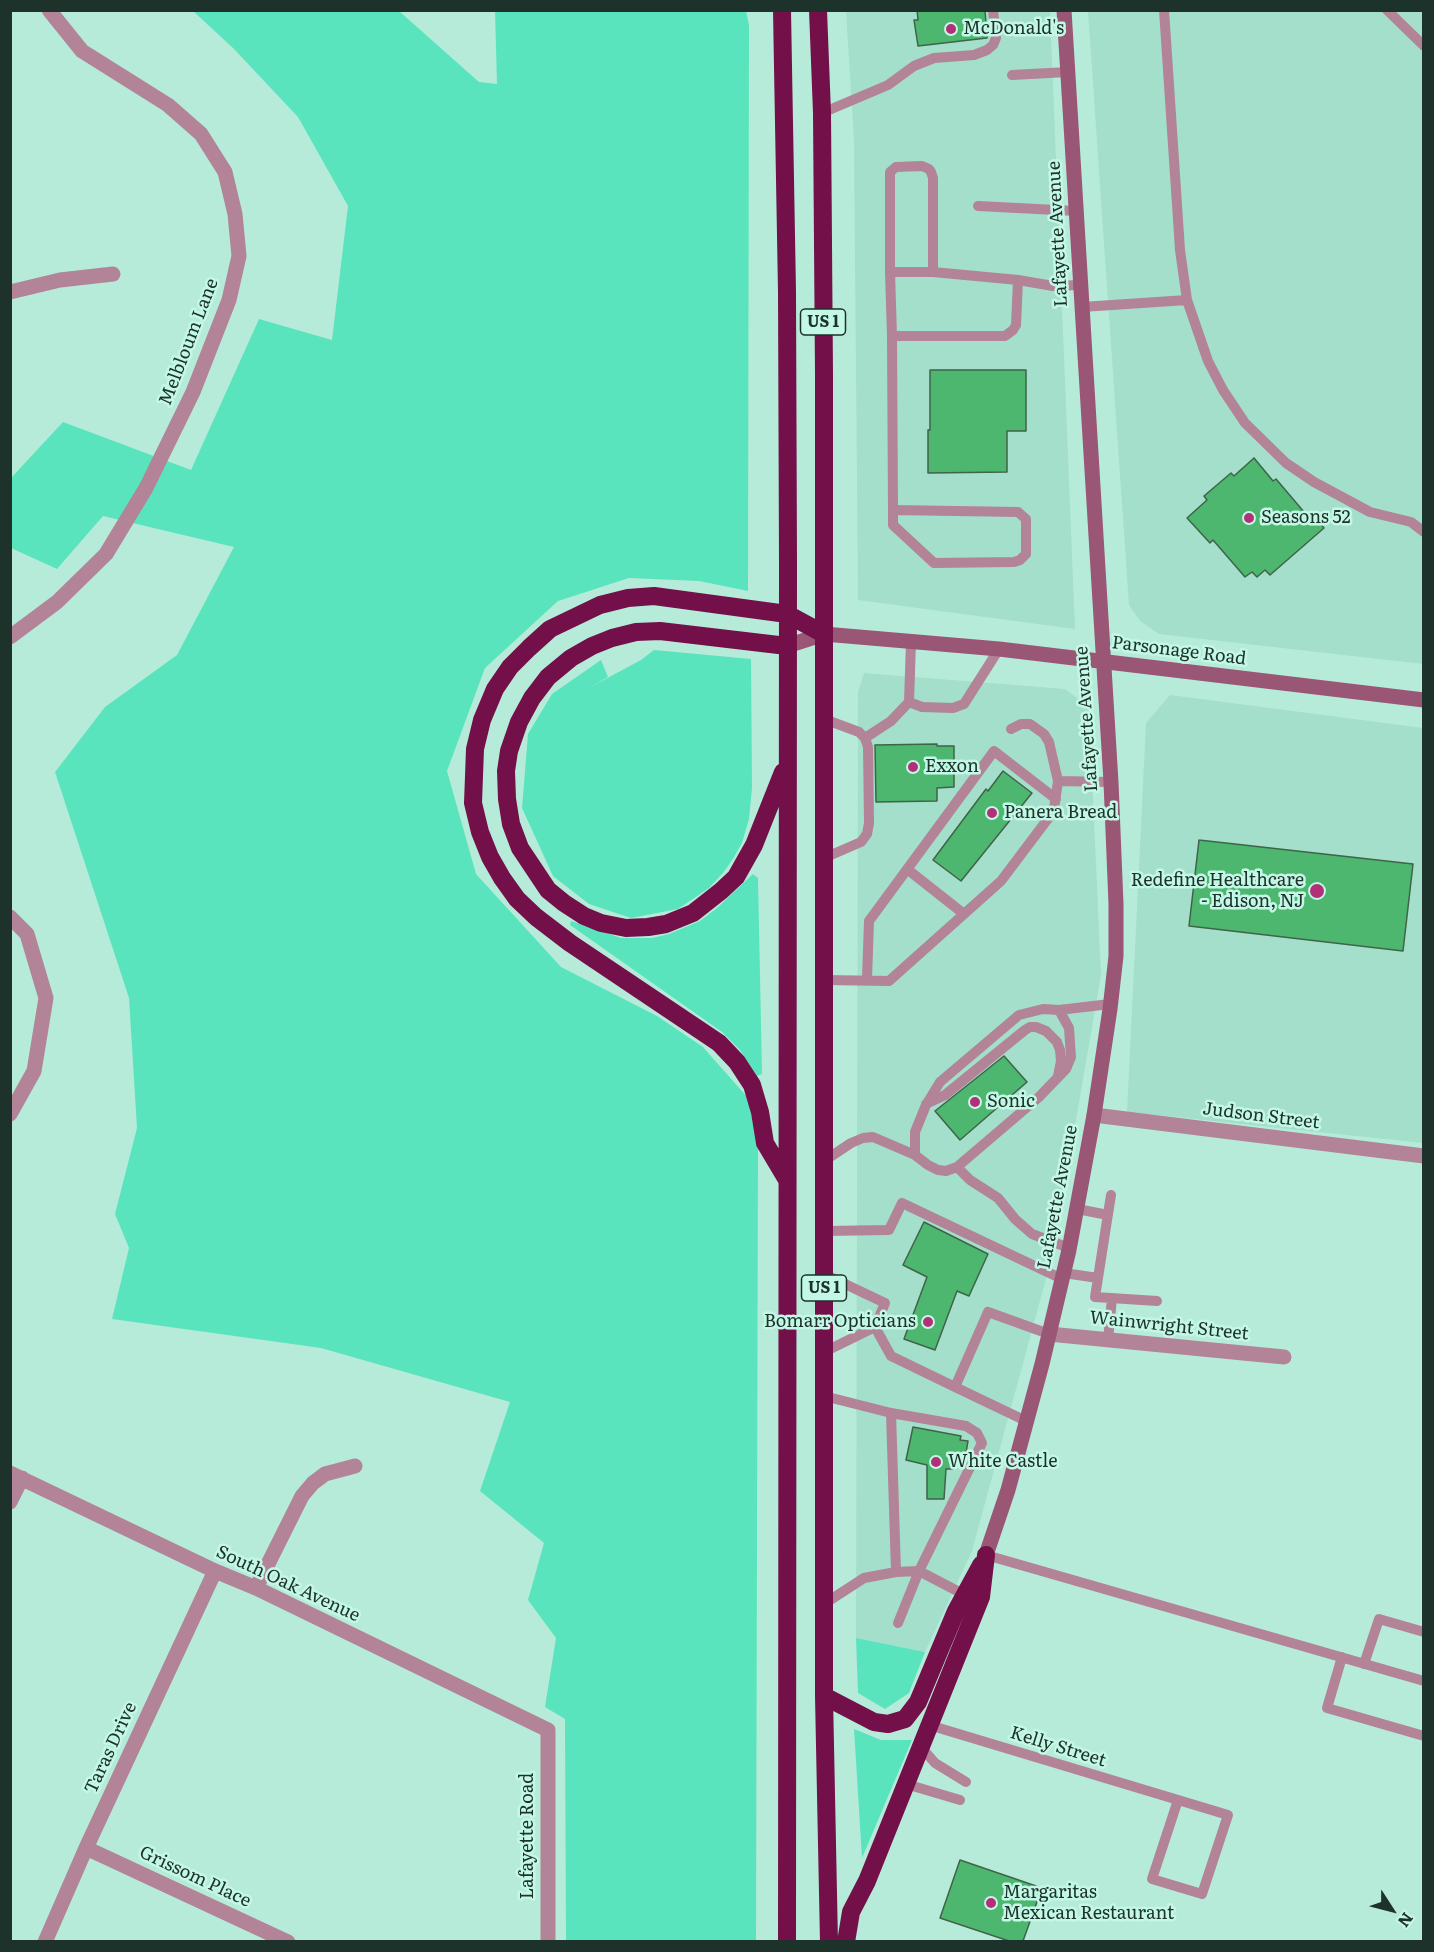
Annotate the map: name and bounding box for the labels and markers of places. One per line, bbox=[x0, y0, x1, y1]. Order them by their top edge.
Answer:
place label: McDonald's bbox=[963, 18, 1064, 40]
marker: McDonald's bbox=[944, 22, 958, 36]
place label: Seasons 52 bbox=[1261, 507, 1351, 529]
marker: Seasons 52 bbox=[1242, 511, 1256, 525]
place label: Exxon bbox=[925, 756, 979, 778]
marker: Exxon bbox=[906, 760, 920, 774]
place label: Panera Bread bbox=[1004, 802, 1117, 824]
marker: Panera Bread bbox=[985, 806, 999, 820]
place label: Redefine Healthcare - Edison, NJ bbox=[1131, 870, 1304, 912]
marker: Redefine Healthcare - Edison, NJ bbox=[1308, 882, 1326, 900]
place label: Sonic bbox=[987, 1091, 1035, 1113]
marker: Sonic bbox=[968, 1095, 982, 1109]
place label: Bomarr Opticians bbox=[764, 1311, 916, 1333]
marker: Bomarr Opticians bbox=[921, 1315, 935, 1329]
place label: White Castle bbox=[948, 1451, 1058, 1473]
marker: White Castle bbox=[929, 1455, 943, 1469]
place label: Margaritas Mexican Restaurant bbox=[1003, 1882, 1174, 1924]
marker: Margaritas Mexican Restaurant bbox=[984, 1896, 998, 1910]

